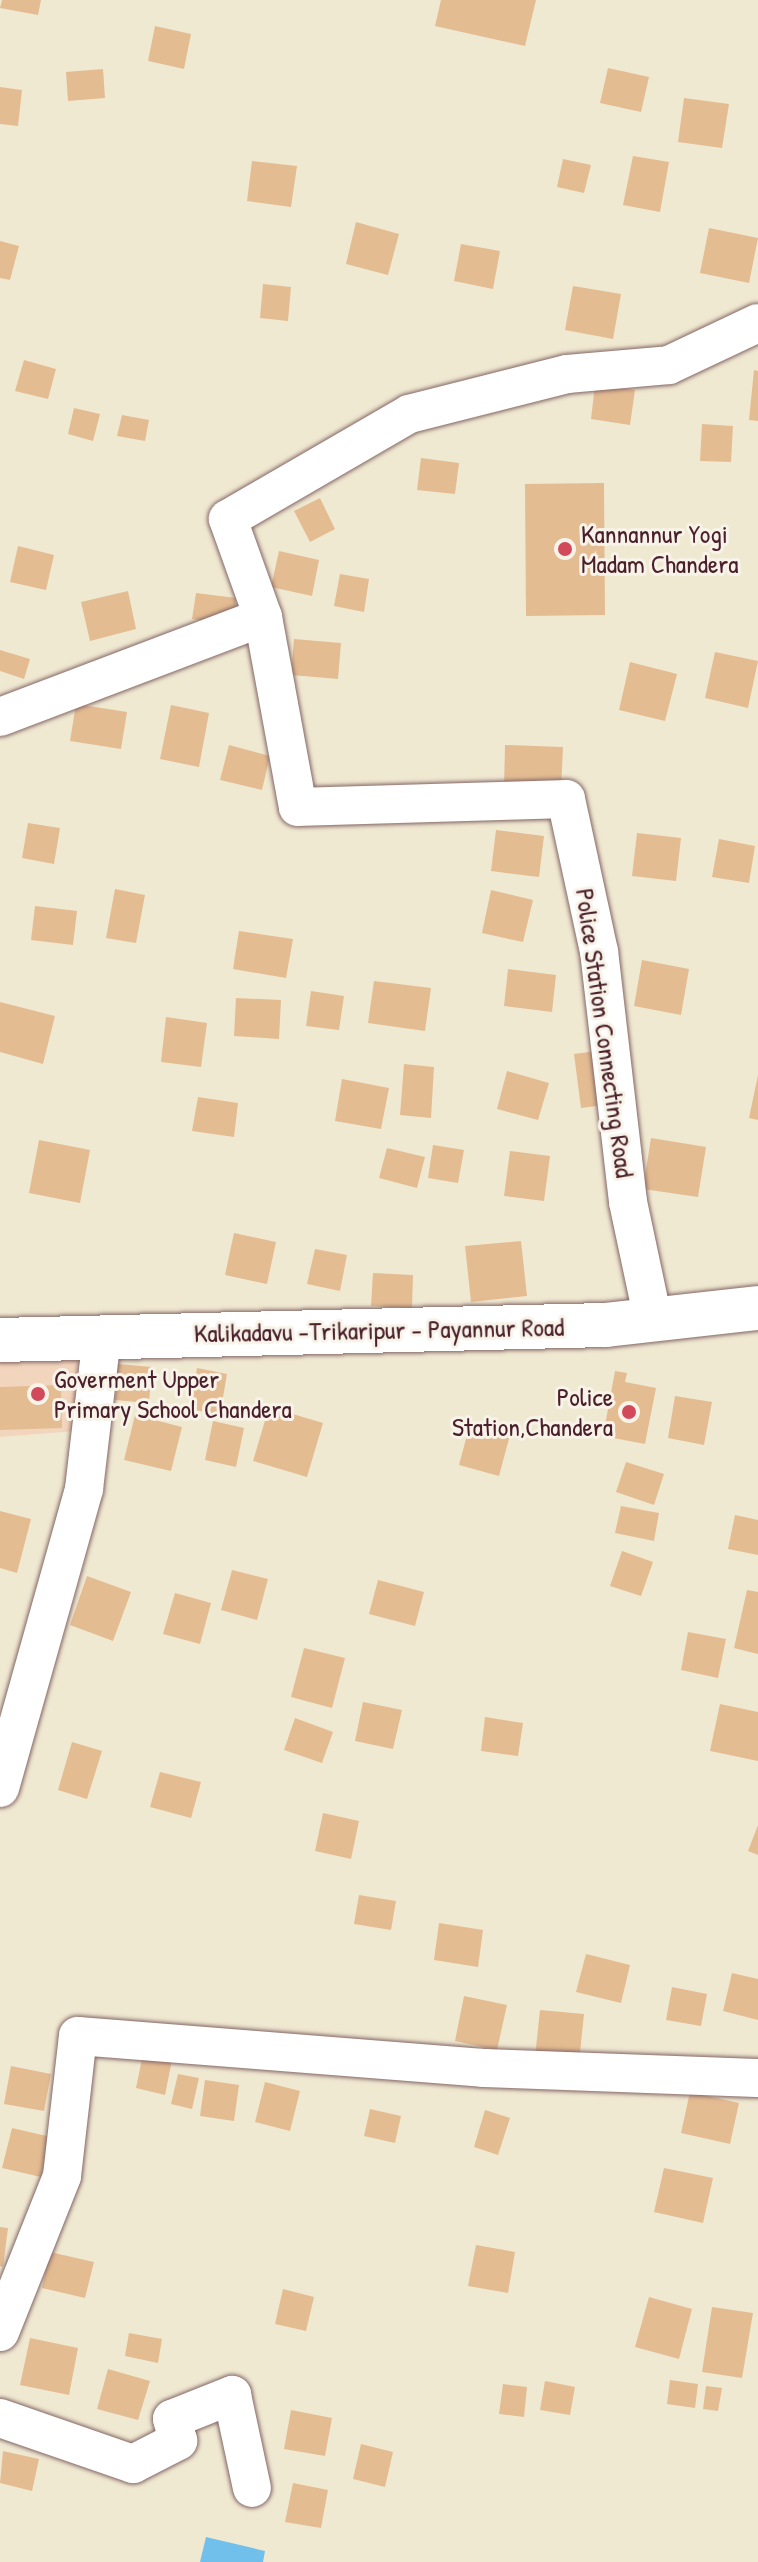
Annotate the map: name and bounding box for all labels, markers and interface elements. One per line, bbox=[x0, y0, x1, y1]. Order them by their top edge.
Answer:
place label: Kannannur Yogi Madam Chandera bbox=[581, 518, 738, 580]
marker: Kannannur Yogi Madam Chandera bbox=[556, 540, 574, 558]
street label: Police Station Connecting Road bbox=[569, 886, 641, 1180]
street label: Kalikadavu -Trikaripur - Payannur Road bbox=[194, 1311, 564, 1349]
place label: Goverment Upper Primary School Chandera bbox=[54, 1363, 292, 1424]
place label: Police Station,Chandera bbox=[452, 1381, 613, 1442]
marker: Goverment Upper Primary School Chandera bbox=[29, 1385, 47, 1403]
marker: Police Station,Chandera bbox=[620, 1403, 638, 1421]

